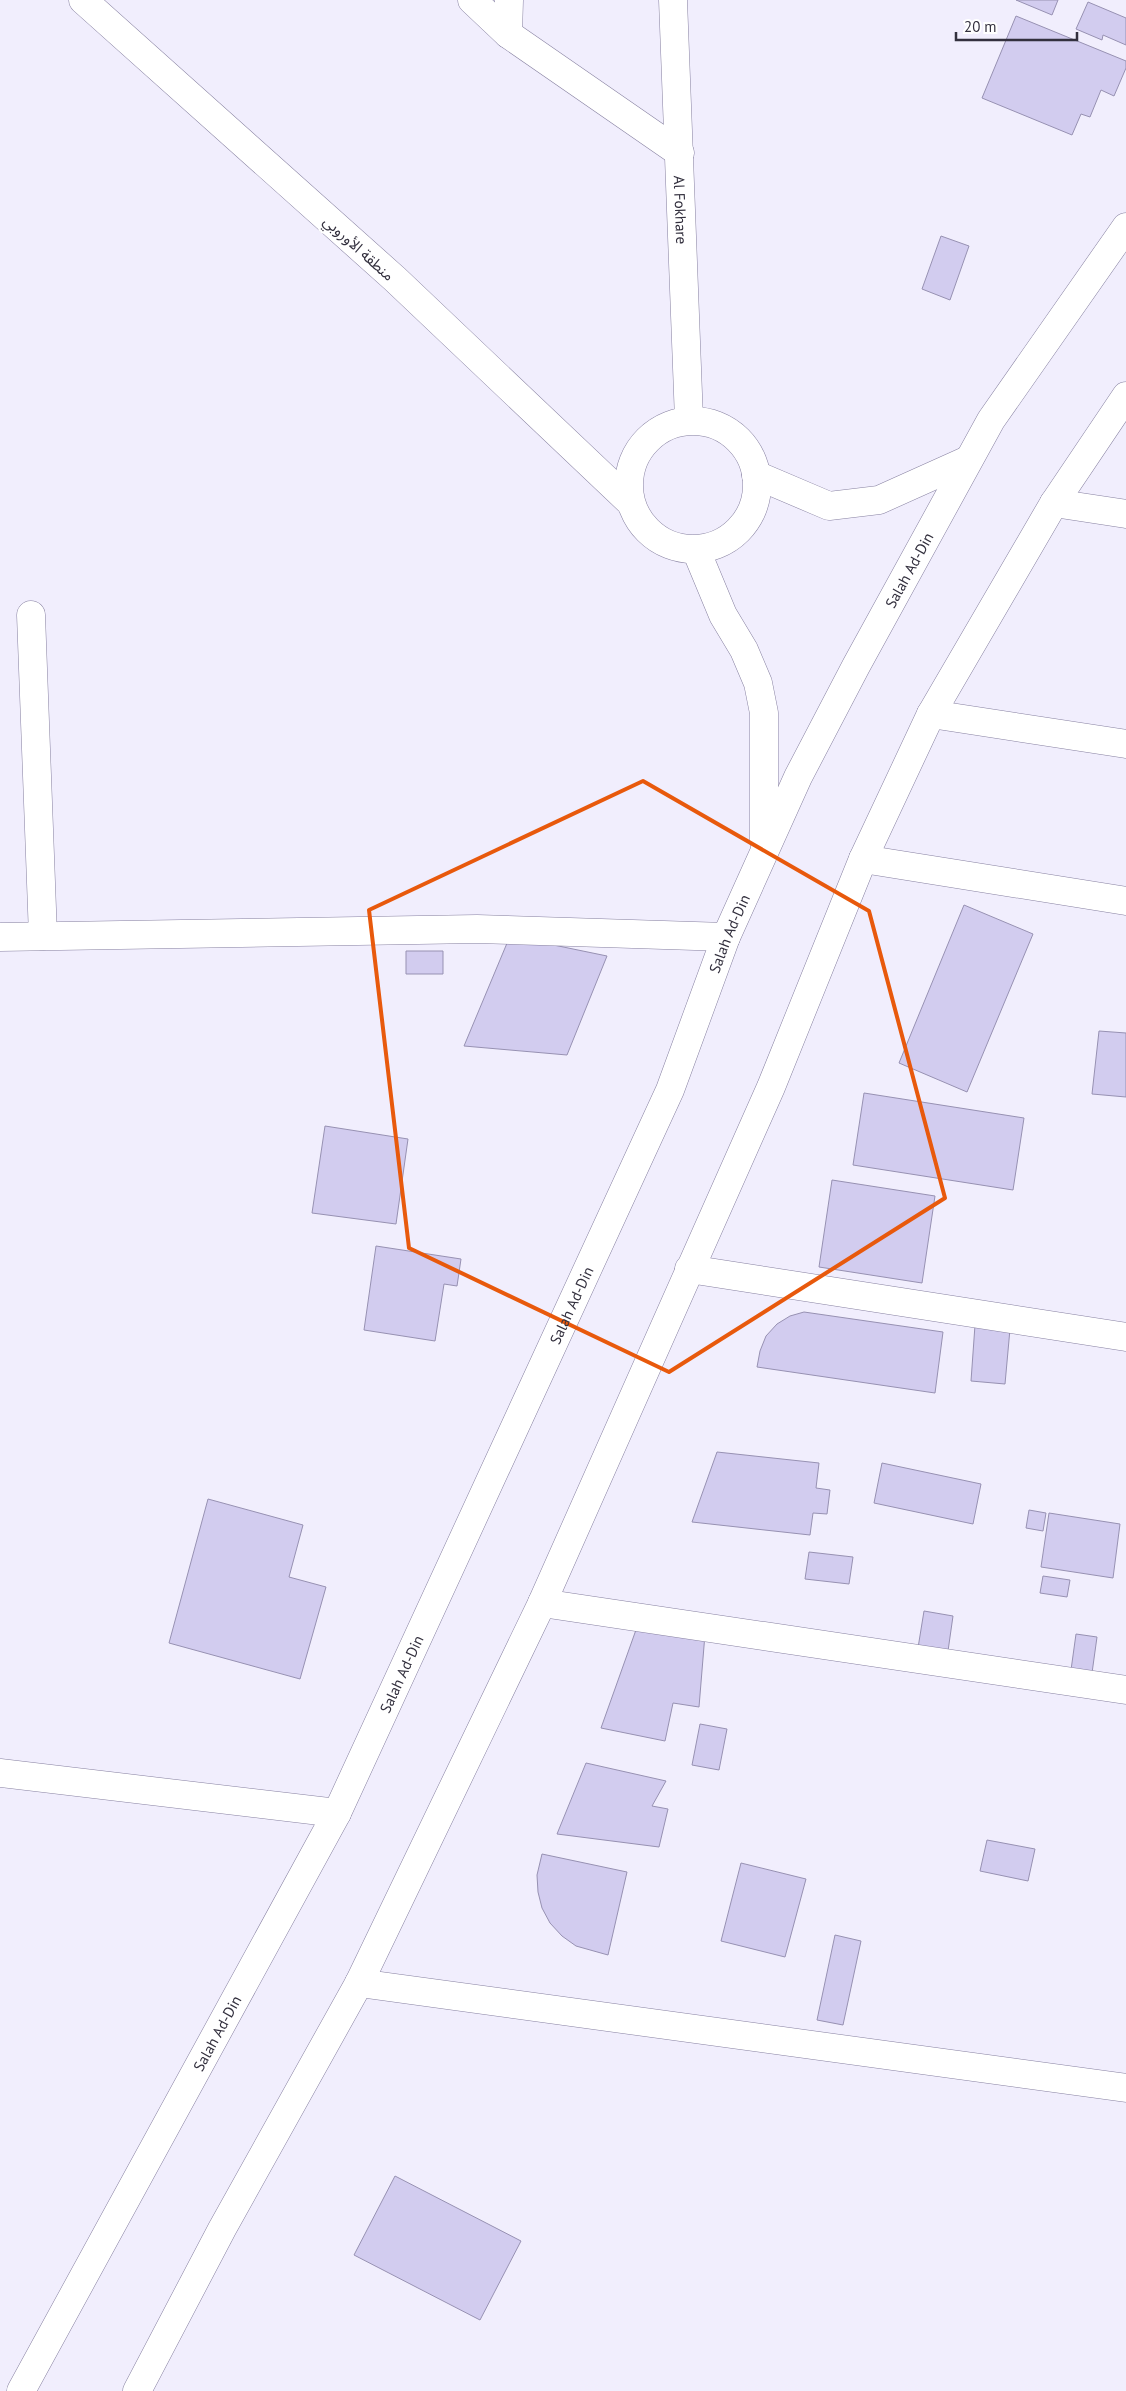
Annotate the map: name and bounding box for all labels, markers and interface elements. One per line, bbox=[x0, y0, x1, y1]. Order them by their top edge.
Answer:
scale bar bbox=[956, 10, 1077, 42]
text: 20 m bbox=[964, 17, 997, 36]
street label: Al Fokhare bbox=[670, 175, 692, 244]
street label: منطقة الأوروبي bbox=[318, 211, 398, 287]
street label: Salah Ad-Din bbox=[880, 529, 937, 611]
street label: Salah Ad-Din bbox=[704, 891, 754, 975]
street label: Salah Ad-Din bbox=[545, 1263, 597, 1347]
street label: Salah Ad-Din bbox=[375, 1632, 427, 1716]
street label: Salah Ad-Din bbox=[188, 1992, 245, 2074]

